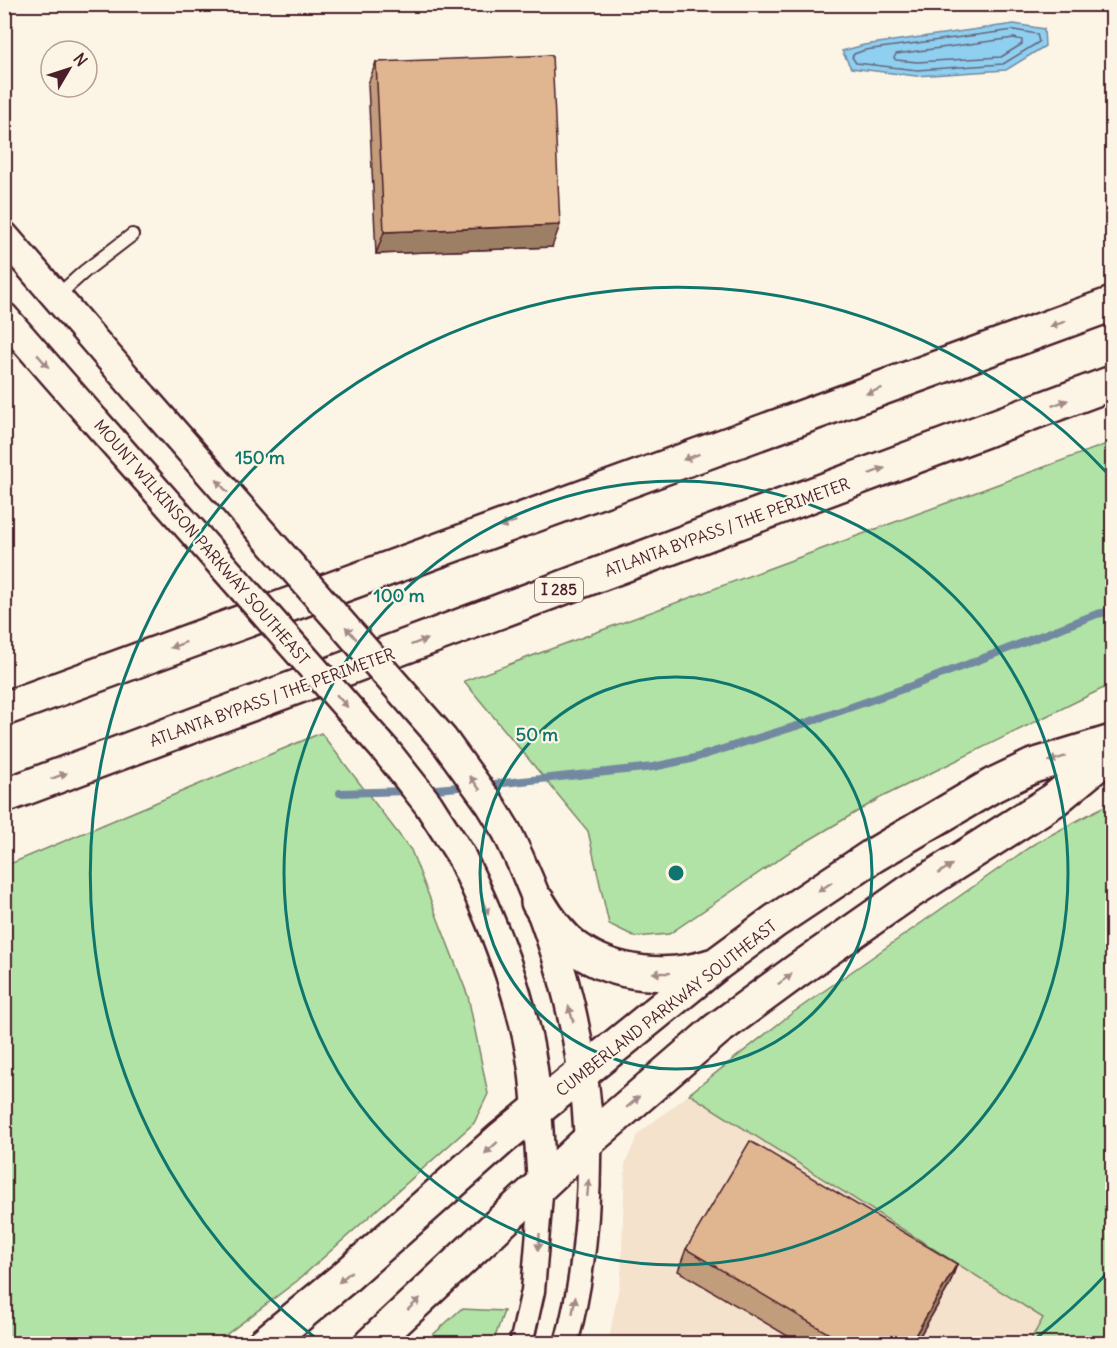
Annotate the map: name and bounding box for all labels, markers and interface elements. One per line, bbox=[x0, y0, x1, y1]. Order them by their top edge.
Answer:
north arrow bbox=[39, 39, 99, 99]
text: N bbox=[69, 49, 92, 70]
one-way arrow bbox=[1048, 319, 1066, 329]
one-way arrow bbox=[36, 354, 50, 369]
one-way arrow bbox=[865, 386, 883, 396]
one-way arrow bbox=[1051, 398, 1069, 407]
street label: MOUNT WILKINSON PARKWAY SOUTHEAST bbox=[90, 415, 314, 669]
text: 150 m bbox=[235, 446, 285, 469]
one-way arrow bbox=[682, 453, 700, 463]
one-way arrow bbox=[869, 466, 887, 476]
street label: ATLANTA BYPASS / THE PERIMETER bbox=[602, 473, 852, 581]
one-way arrow bbox=[216, 479, 229, 494]
one-way arrow bbox=[499, 519, 517, 529]
road number: I 285 bbox=[535, 578, 583, 602]
text: 100 m bbox=[374, 584, 425, 607]
one-way arrow bbox=[345, 626, 358, 641]
one-way arrow bbox=[410, 636, 428, 646]
one-way arrow bbox=[168, 640, 186, 650]
street label: ATLANTA BYPASS / THE PERIMETER bbox=[147, 643, 397, 751]
one-way arrow bbox=[335, 693, 348, 708]
text: 50 m bbox=[516, 723, 558, 746]
one-way arrow bbox=[1048, 755, 1066, 764]
one-way arrow bbox=[51, 771, 69, 781]
one-way arrow bbox=[469, 775, 481, 791]
centre of rings bbox=[666, 863, 686, 883]
one-way arrow bbox=[937, 863, 953, 874]
one-way arrow bbox=[817, 881, 833, 893]
one-way arrow bbox=[481, 898, 490, 916]
street label: CUMBERLAND PARKWAY SOUTHEAST bbox=[552, 916, 780, 1100]
one-way arrow bbox=[651, 968, 670, 978]
one-way arrow bbox=[777, 974, 792, 986]
one-way arrow bbox=[566, 1005, 576, 1023]
one-way arrow bbox=[625, 1096, 640, 1109]
one-way arrow bbox=[484, 1141, 499, 1154]
one-way arrow bbox=[583, 1178, 593, 1197]
one-way arrow bbox=[534, 1232, 543, 1251]
one-way arrow bbox=[338, 1270, 353, 1283]
one-way arrow bbox=[570, 1296, 579, 1315]
one-way arrow bbox=[407, 1297, 422, 1311]

